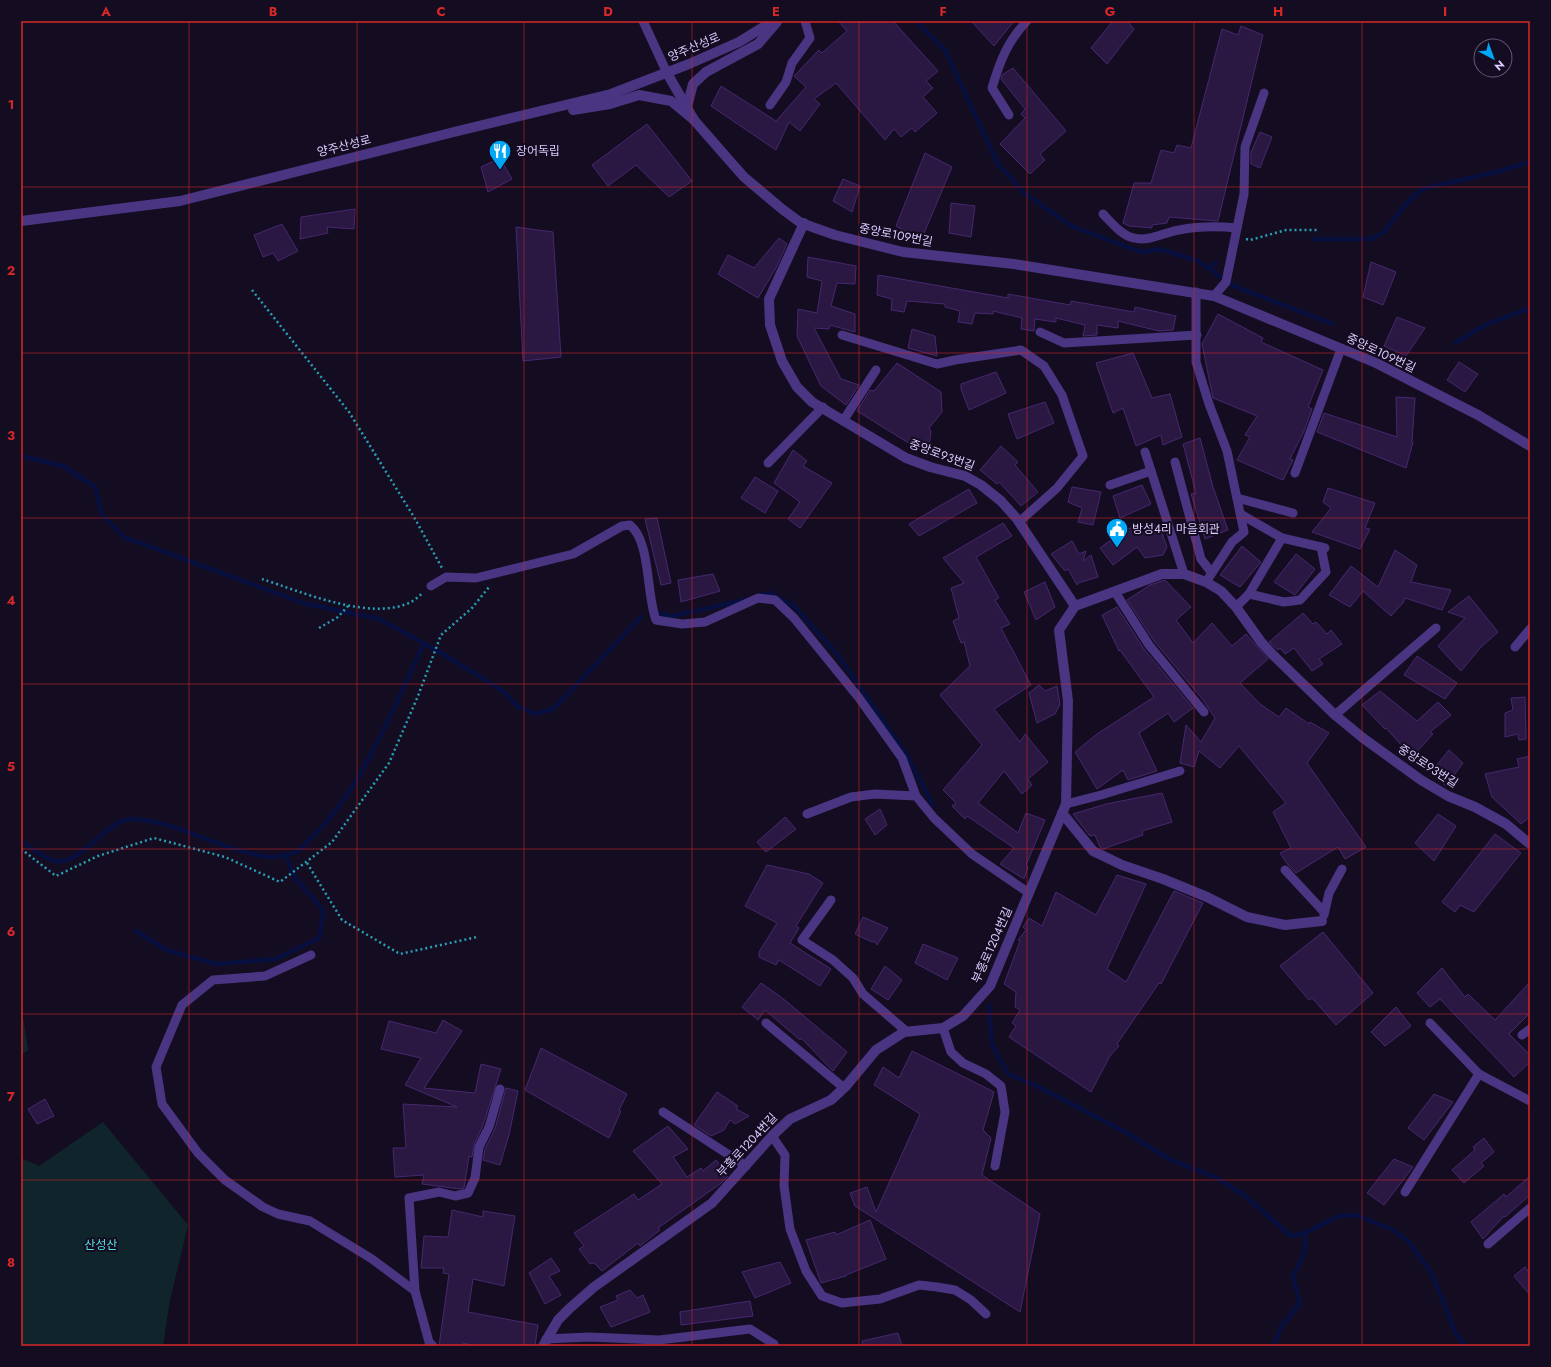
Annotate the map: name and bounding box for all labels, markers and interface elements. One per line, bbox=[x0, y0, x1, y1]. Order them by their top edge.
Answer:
text: A bbox=[100, 2, 111, 21]
text: B bbox=[269, 2, 278, 21]
text: C bbox=[436, 2, 446, 21]
text: D bbox=[603, 2, 613, 21]
text: E bbox=[772, 2, 780, 21]
text: F bbox=[939, 2, 947, 21]
text: G bbox=[1105, 2, 1116, 21]
text: H bbox=[1273, 2, 1283, 21]
text: I bbox=[1443, 2, 1447, 21]
street label: 양주산성로 bbox=[665, 28, 723, 66]
north arrow bbox=[1473, 38, 1513, 78]
text: N bbox=[1491, 57, 1508, 74]
text: 1 bbox=[8, 95, 14, 114]
street label: 양주산성로 bbox=[315, 131, 373, 161]
restaurant icon: 장어독립 bbox=[487, 138, 513, 171]
place label: 장어독립 bbox=[516, 142, 560, 160]
street label: 중앙로109번길 bbox=[858, 219, 934, 251]
text: 2 bbox=[7, 261, 15, 280]
street label: 중앙로109번길 bbox=[1343, 329, 1419, 377]
text: 3 bbox=[7, 426, 15, 445]
street label: 중앙로93번길 bbox=[907, 435, 977, 475]
public building icon: 방성4리 마을회관 bbox=[1104, 516, 1130, 549]
place label: 방성4리 마을회관 bbox=[1132, 520, 1220, 538]
text: 4 bbox=[6, 591, 16, 610]
street label: 중앙로93번길 bbox=[1394, 740, 1462, 792]
text: 5 bbox=[7, 757, 15, 776]
street label: 부흥로1204번길 bbox=[967, 904, 1017, 986]
text: 6 bbox=[7, 922, 16, 941]
text: 7 bbox=[7, 1087, 15, 1106]
street label: 부흥로1204번길 bbox=[713, 1109, 781, 1181]
park label: 산성산 bbox=[84, 1236, 118, 1254]
text: 8 bbox=[7, 1253, 15, 1272]

